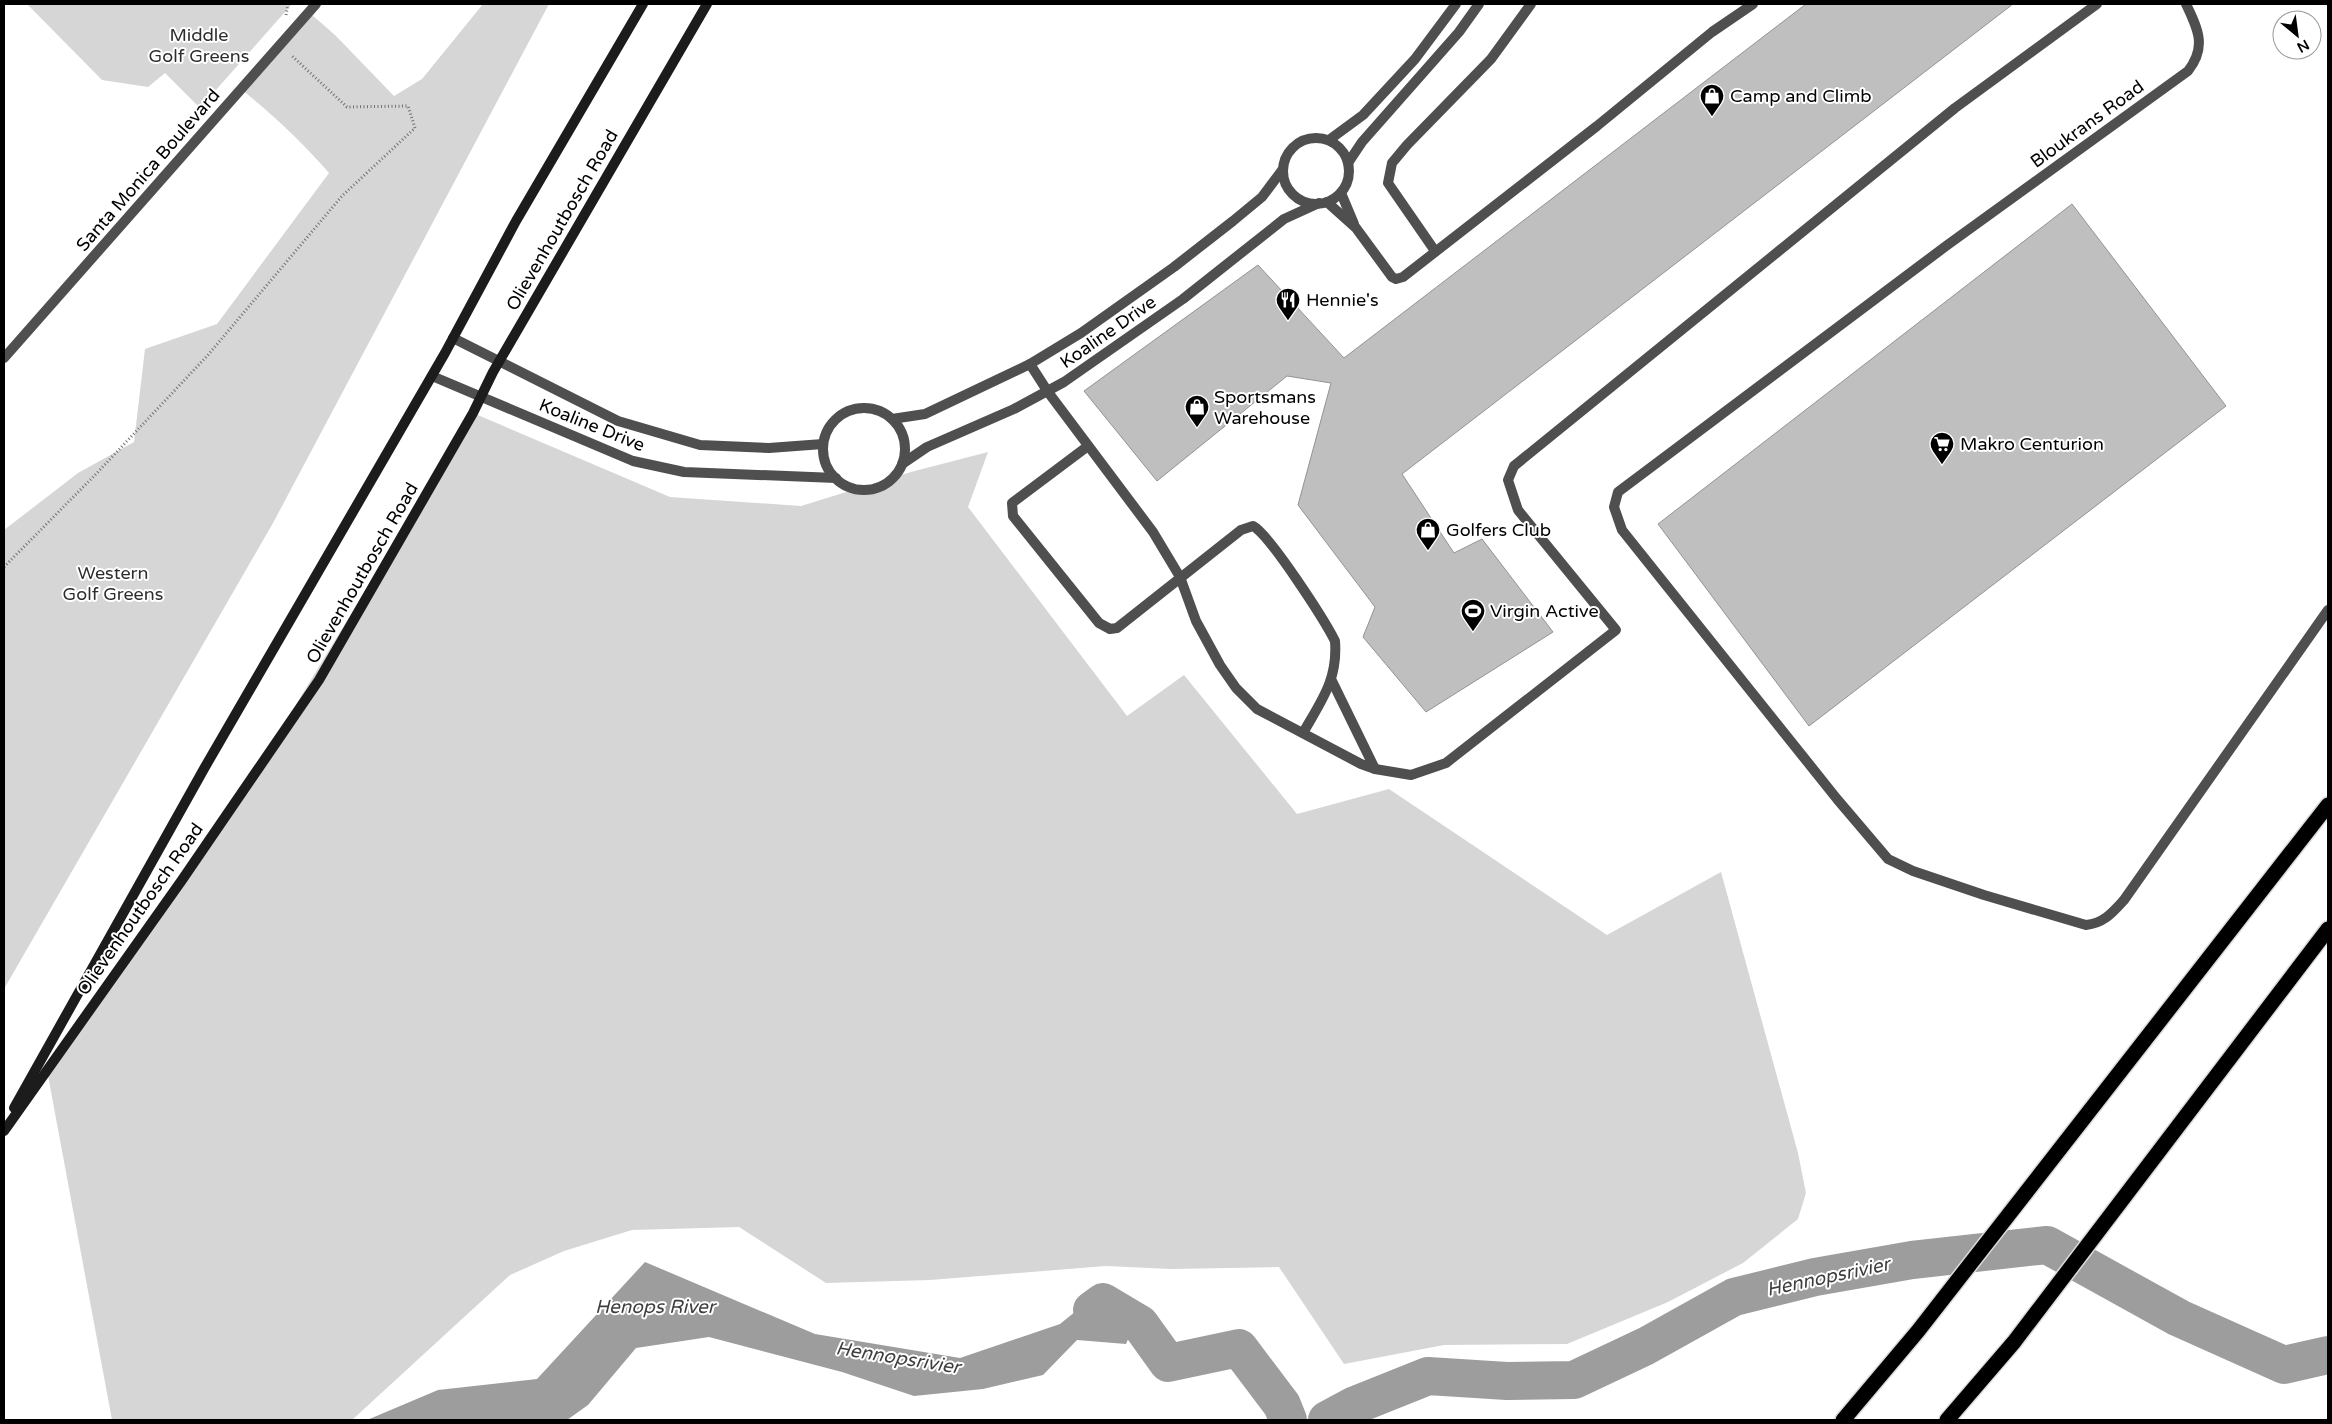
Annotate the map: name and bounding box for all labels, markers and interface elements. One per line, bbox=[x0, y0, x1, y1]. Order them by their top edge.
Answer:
north arrow bbox=[2272, 10, 2322, 60]
park label: Middle Golf Greens bbox=[149, 24, 249, 67]
text: N bbox=[2294, 36, 2312, 56]
street label: Bloukrans Road bbox=[2026, 75, 2148, 173]
shop icon: Camp and Climb bbox=[1699, 83, 1725, 117]
street label: Santa Monica Boulevard bbox=[71, 84, 225, 256]
place label: Camp and Climb bbox=[1730, 85, 1872, 107]
street label: Olievenhoutbosch Road bbox=[501, 126, 623, 314]
restaurant icon: Hennie's bbox=[1275, 287, 1301, 321]
place label: Hennie's bbox=[1306, 289, 1379, 311]
street label: Koaline Drive bbox=[1056, 291, 1160, 373]
place label: Sportsmans Warehouse bbox=[1214, 386, 1316, 429]
street label: Koaline Drive bbox=[536, 394, 648, 456]
shop icon: Sportsmans Warehouse bbox=[1184, 394, 1210, 428]
supermarket icon: Makro Centurion bbox=[1929, 431, 1955, 465]
place label: Makro Centurion bbox=[1960, 433, 2104, 455]
street label: Olievenhoutbosch Road bbox=[301, 479, 423, 667]
shop icon: Golfers Club bbox=[1415, 517, 1441, 551]
place label: Golfers Club bbox=[1446, 519, 1551, 541]
park label: Western Golf Greens bbox=[63, 562, 163, 605]
sports icon: Virgin Active bbox=[1460, 598, 1486, 632]
place label: Virgin Active bbox=[1490, 600, 1599, 622]
street label: Olievenhoutbosch Road bbox=[72, 819, 208, 999]
water label: Hennopsrivier bbox=[1764, 1253, 1894, 1301]
water label: Henops River bbox=[595, 1296, 718, 1318]
water label: Hennopsrivier bbox=[834, 1337, 964, 1379]

